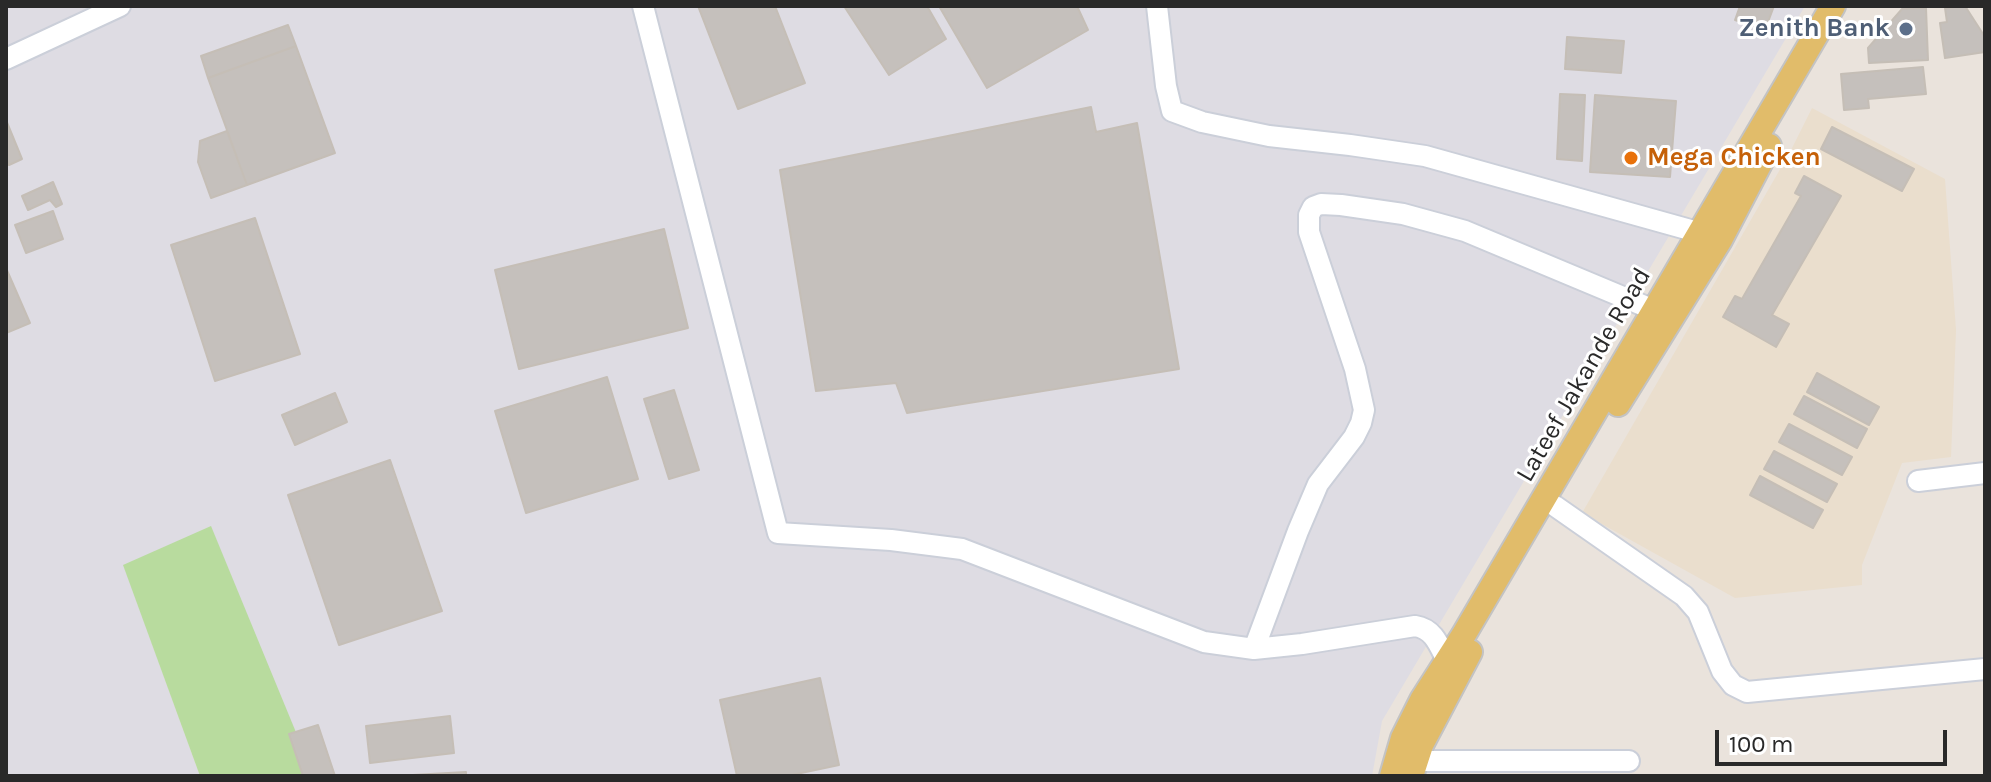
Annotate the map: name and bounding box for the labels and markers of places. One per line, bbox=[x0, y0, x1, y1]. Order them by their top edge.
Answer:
place label: Zenith Bank bbox=[1738, 13, 1890, 45]
marker: Zenith Bank bbox=[1897, 20, 1915, 38]
place label: Mega Chicken bbox=[1647, 142, 1821, 174]
marker: Mega Chicken bbox=[1622, 149, 1640, 167]

